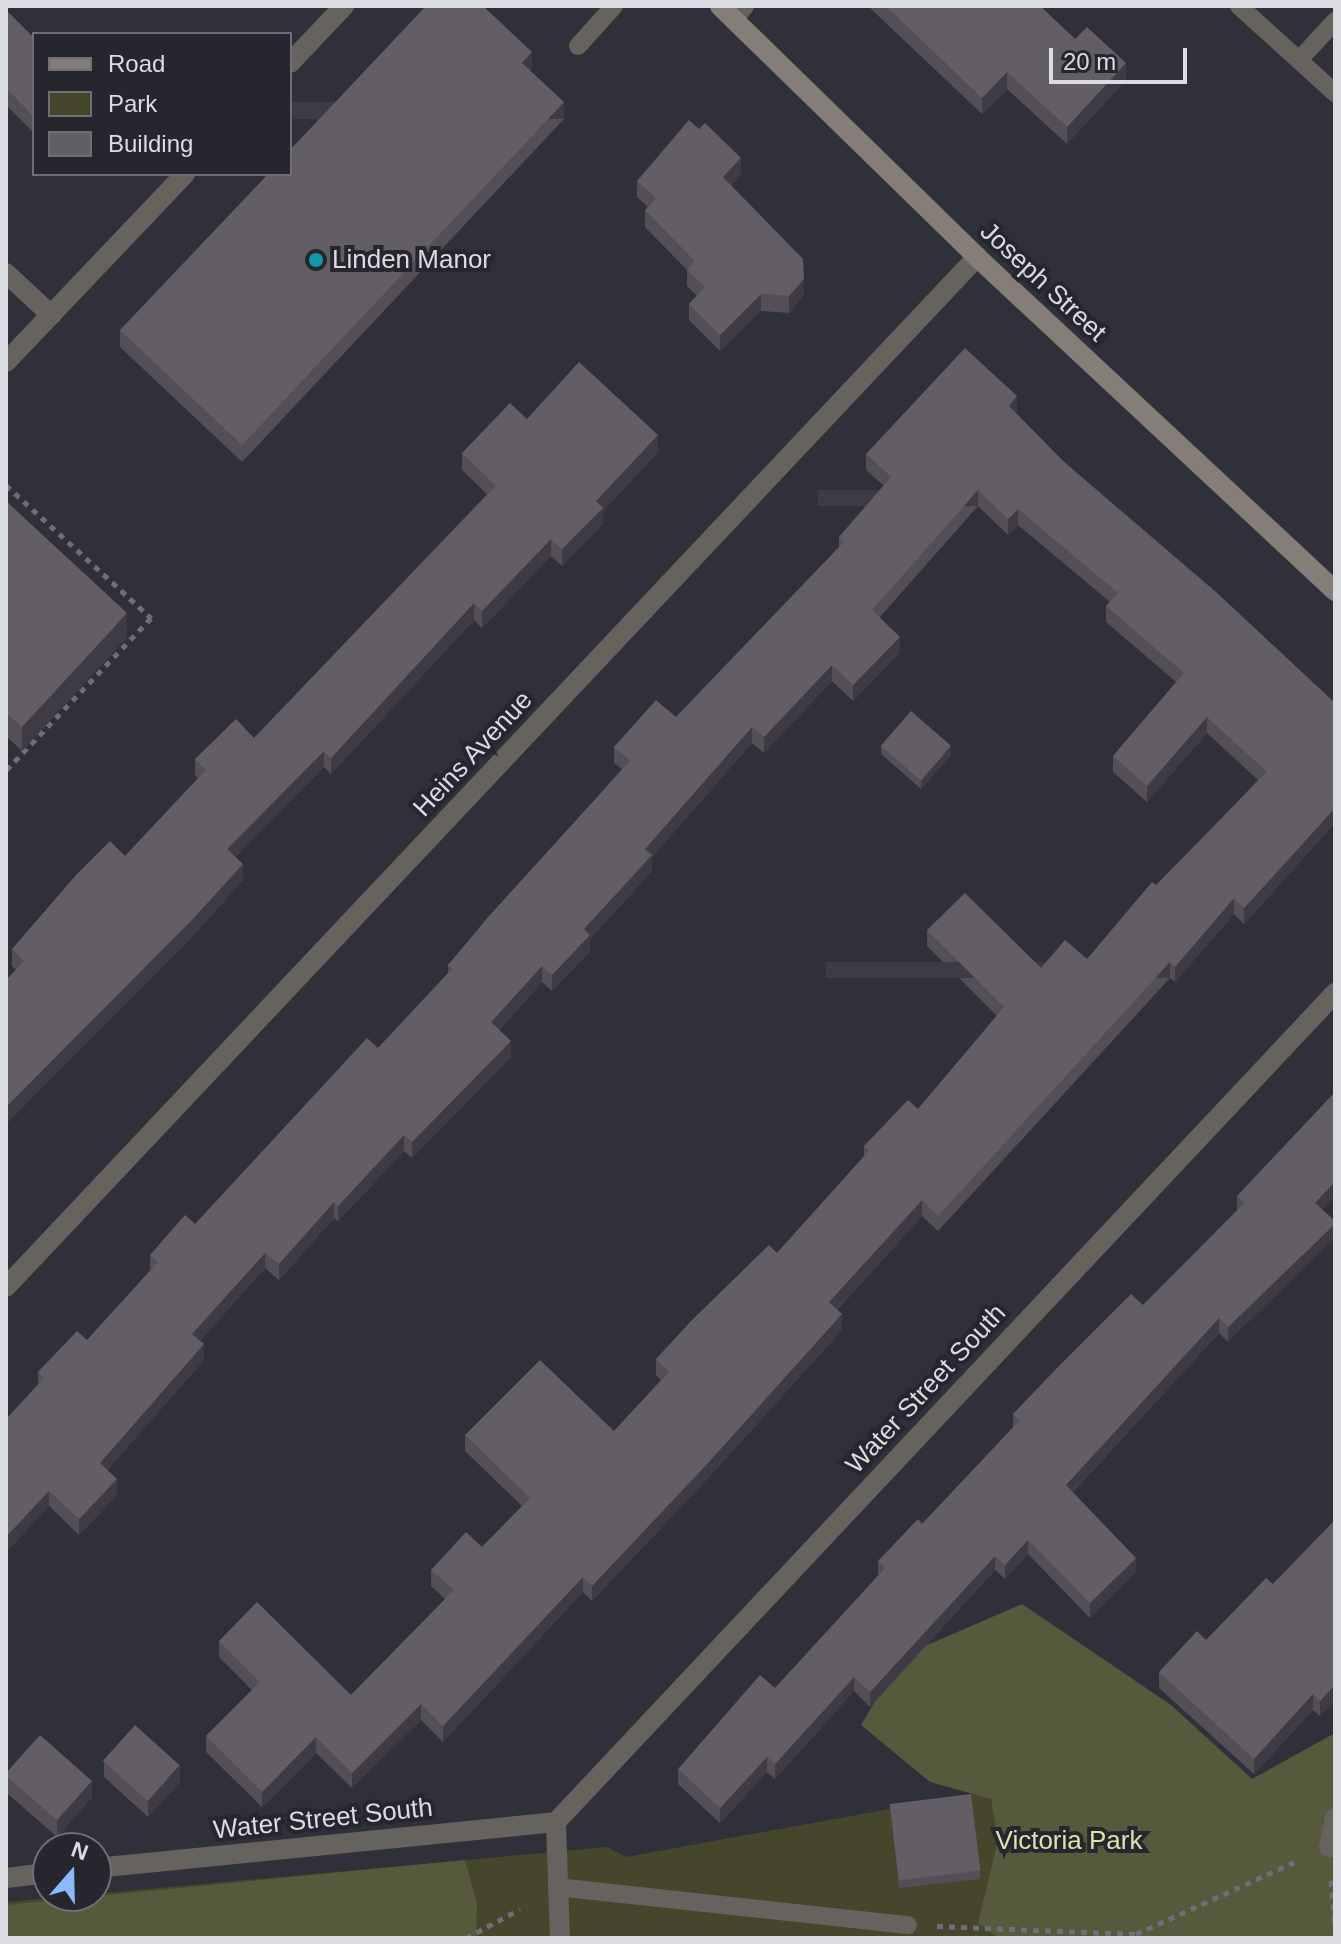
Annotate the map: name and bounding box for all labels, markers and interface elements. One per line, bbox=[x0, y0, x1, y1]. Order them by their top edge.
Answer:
legend bbox=[32, 32, 292, 176]
scale bar bbox=[1053, 32, 1191, 82]
text: 20 m bbox=[1063, 48, 1116, 75]
text: Road bbox=[108, 50, 165, 77]
text: Park bbox=[108, 90, 157, 117]
text: Building bbox=[108, 130, 193, 157]
street label: Joseph Street bbox=[974, 216, 1112, 348]
place label: Linden Manor bbox=[332, 244, 491, 276]
marker: Linden Manor bbox=[307, 251, 325, 269]
street label: Heins Avenue bbox=[407, 684, 539, 824]
street label: Water Street South bbox=[840, 1298, 1012, 1480]
street label: Water Street South bbox=[212, 1792, 434, 1846]
park label: Victoria Park bbox=[996, 1825, 1142, 1857]
north arrow bbox=[32, 1832, 112, 1912]
text: N bbox=[68, 1836, 91, 1865]

